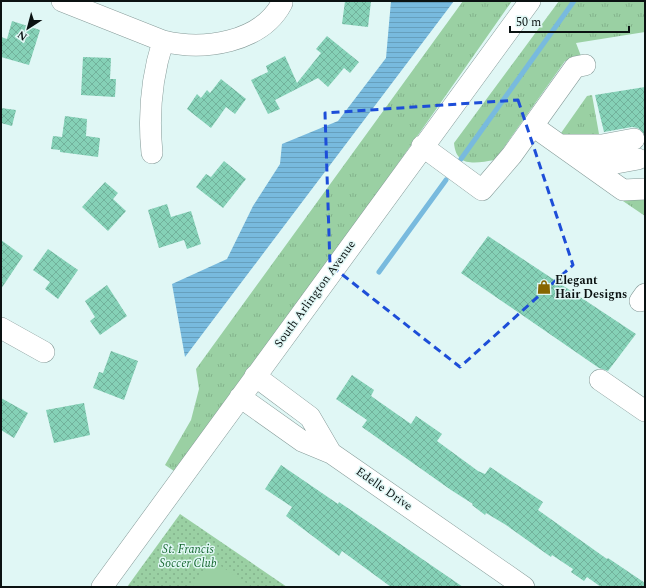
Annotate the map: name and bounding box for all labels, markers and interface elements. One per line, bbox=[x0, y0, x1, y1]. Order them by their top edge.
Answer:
north arrow bbox=[8, 8, 48, 48]
scale bar bbox=[510, 8, 629, 34]
text: 50 m bbox=[516, 13, 541, 32]
text: N bbox=[14, 26, 31, 45]
street label: South Arlington Avenue bbox=[269, 236, 361, 352]
place label: Elegant Hair Designs bbox=[555, 271, 627, 304]
shop icon: Elegant Hair Designs bbox=[536, 279, 552, 295]
street label: Edelle Drive bbox=[352, 462, 416, 516]
park label: St. Francis Soccer Club bbox=[159, 540, 217, 573]

